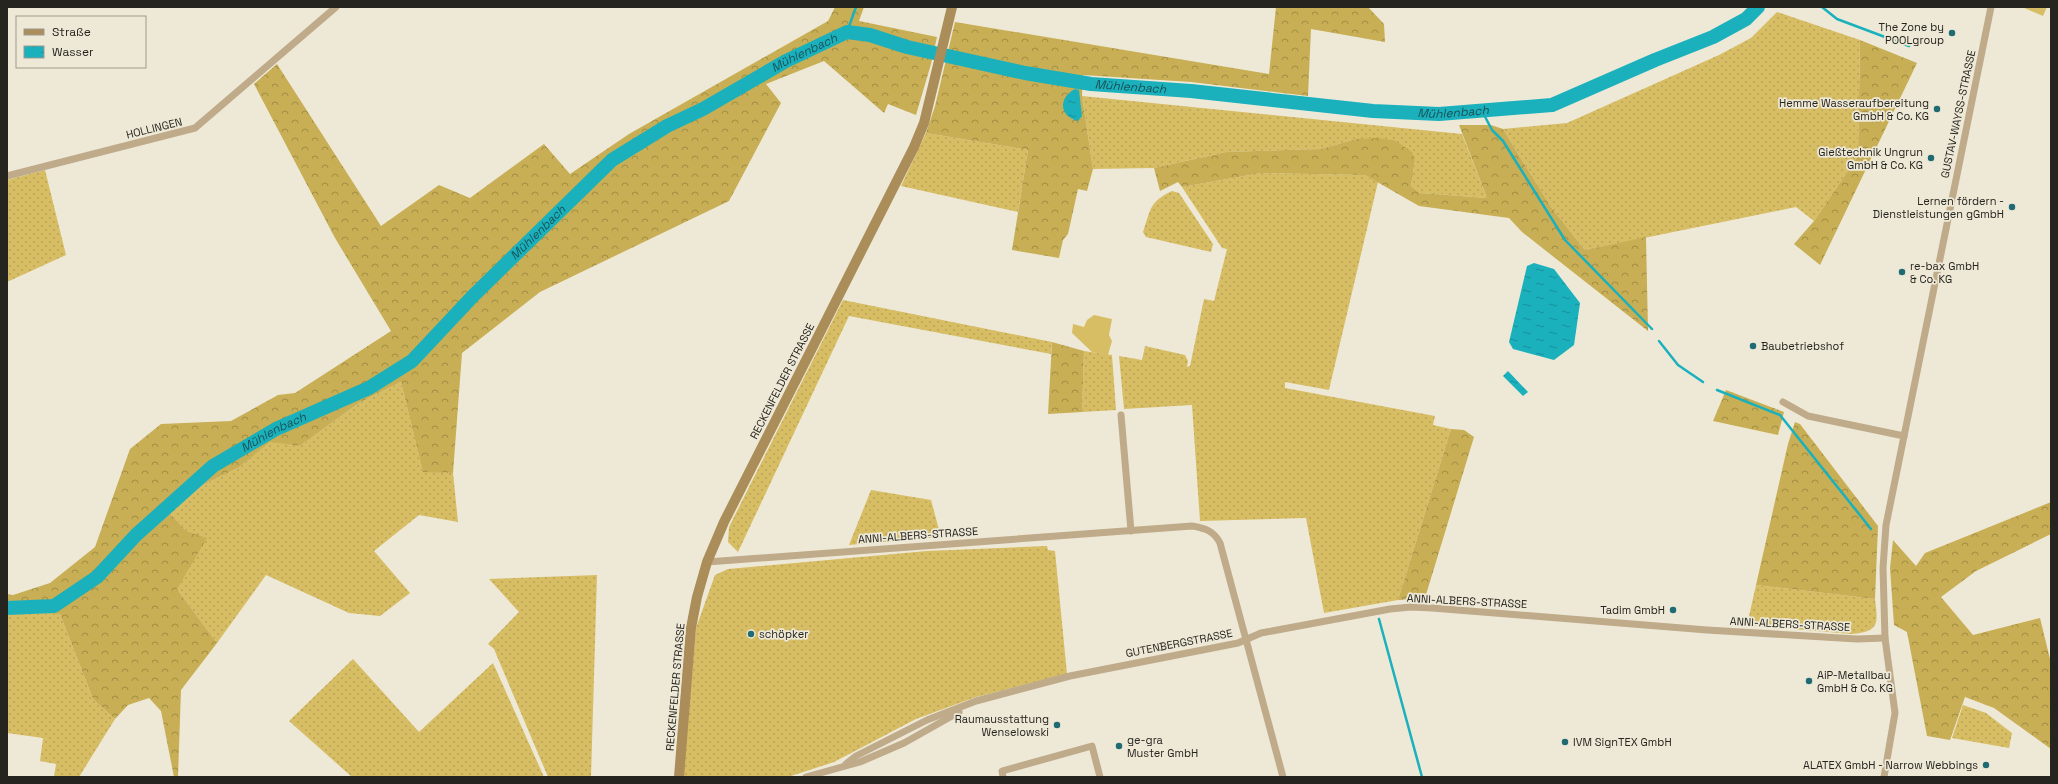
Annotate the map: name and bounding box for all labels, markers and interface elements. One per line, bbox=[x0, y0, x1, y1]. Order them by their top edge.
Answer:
legend bbox=[16, 16, 146, 68]
place label: The Zone by POOLgroup bbox=[1879, 20, 1944, 47]
text: Straße bbox=[52, 24, 91, 40]
marker: The Zone by POOLgroup bbox=[1947, 28, 1957, 38]
water label: Mühlenbach bbox=[768, 30, 840, 76]
text: Wasser bbox=[52, 44, 94, 60]
street label: GUSTAV-WAYSS-STRASSE bbox=[1938, 49, 1978, 179]
water label: Mühlenbach bbox=[1094, 76, 1167, 97]
place label: Hemme Wasseraufbereitung GmbH & Co. KG bbox=[1779, 96, 1929, 123]
water label: Mühlenbach bbox=[1417, 102, 1490, 122]
marker: Hemme Wasseraufbereitung GmbH & Co. KG bbox=[1932, 104, 1942, 114]
street label: HOLLINGEN bbox=[124, 114, 184, 142]
place label: Gießtechnik Ungrun GmbH & Co. KG bbox=[1818, 145, 1923, 172]
marker: Gießtechnik Ungrun GmbH & Co. KG bbox=[1926, 153, 1936, 163]
place label: Lernen fördern - Dienstleistungen gGmbH bbox=[1873, 194, 2004, 221]
water label: Mühlenbach bbox=[507, 201, 570, 263]
marker: Lernen fördern - Dienstleistungen gGmbH bbox=[2007, 202, 2017, 212]
place label: re-bax GmbH & Co. KG bbox=[1910, 259, 1979, 286]
marker: re-bax GmbH & Co. KG bbox=[1897, 267, 1907, 277]
street label: RECKENFELDER STRASSE bbox=[747, 321, 817, 441]
place label: Baubetriebshof bbox=[1761, 339, 1844, 353]
marker: Baubetriebshof bbox=[1748, 341, 1758, 351]
water label: Mühlenbach bbox=[238, 408, 309, 456]
street label: ANNI-ALBERS-STRASSE bbox=[857, 524, 979, 546]
street label: ANNI-ALBERS-STRASSE bbox=[1406, 591, 1528, 611]
place label: Tadim GmbH bbox=[1600, 603, 1665, 617]
marker: Tadim GmbH bbox=[1668, 605, 1678, 615]
street label: ANNI-ALBERS-STRASSE bbox=[1729, 614, 1851, 634]
street label: RECKENFELDER STRASSE bbox=[662, 623, 688, 751]
street label: GUTENBERGSTRASSE bbox=[1124, 626, 1234, 660]
place label: schöpker bbox=[759, 627, 808, 641]
marker: schöpker bbox=[746, 629, 756, 639]
place label: AiP-Metallbau GmbH & Co. KG bbox=[1817, 668, 1893, 695]
marker: AiP-Metallbau GmbH & Co. KG bbox=[1804, 676, 1814, 686]
place label: Raumausstattung Wenselowski bbox=[955, 712, 1049, 739]
marker: Raumausstattung Wenselowski bbox=[1052, 720, 1062, 730]
place label: ge-gra Muster GmbH bbox=[1127, 733, 1198, 760]
place label: IVM SignTEX GmbH bbox=[1573, 735, 1672, 749]
marker: IVM SignTEX GmbH bbox=[1560, 737, 1570, 747]
marker: ge-gra Muster GmbH bbox=[1114, 741, 1124, 751]
place label: ALATEX GmbH - Narrow Webbings bbox=[1803, 758, 1978, 772]
marker: ALATEX GmbH - Narrow Webbings bbox=[1981, 760, 1991, 770]

